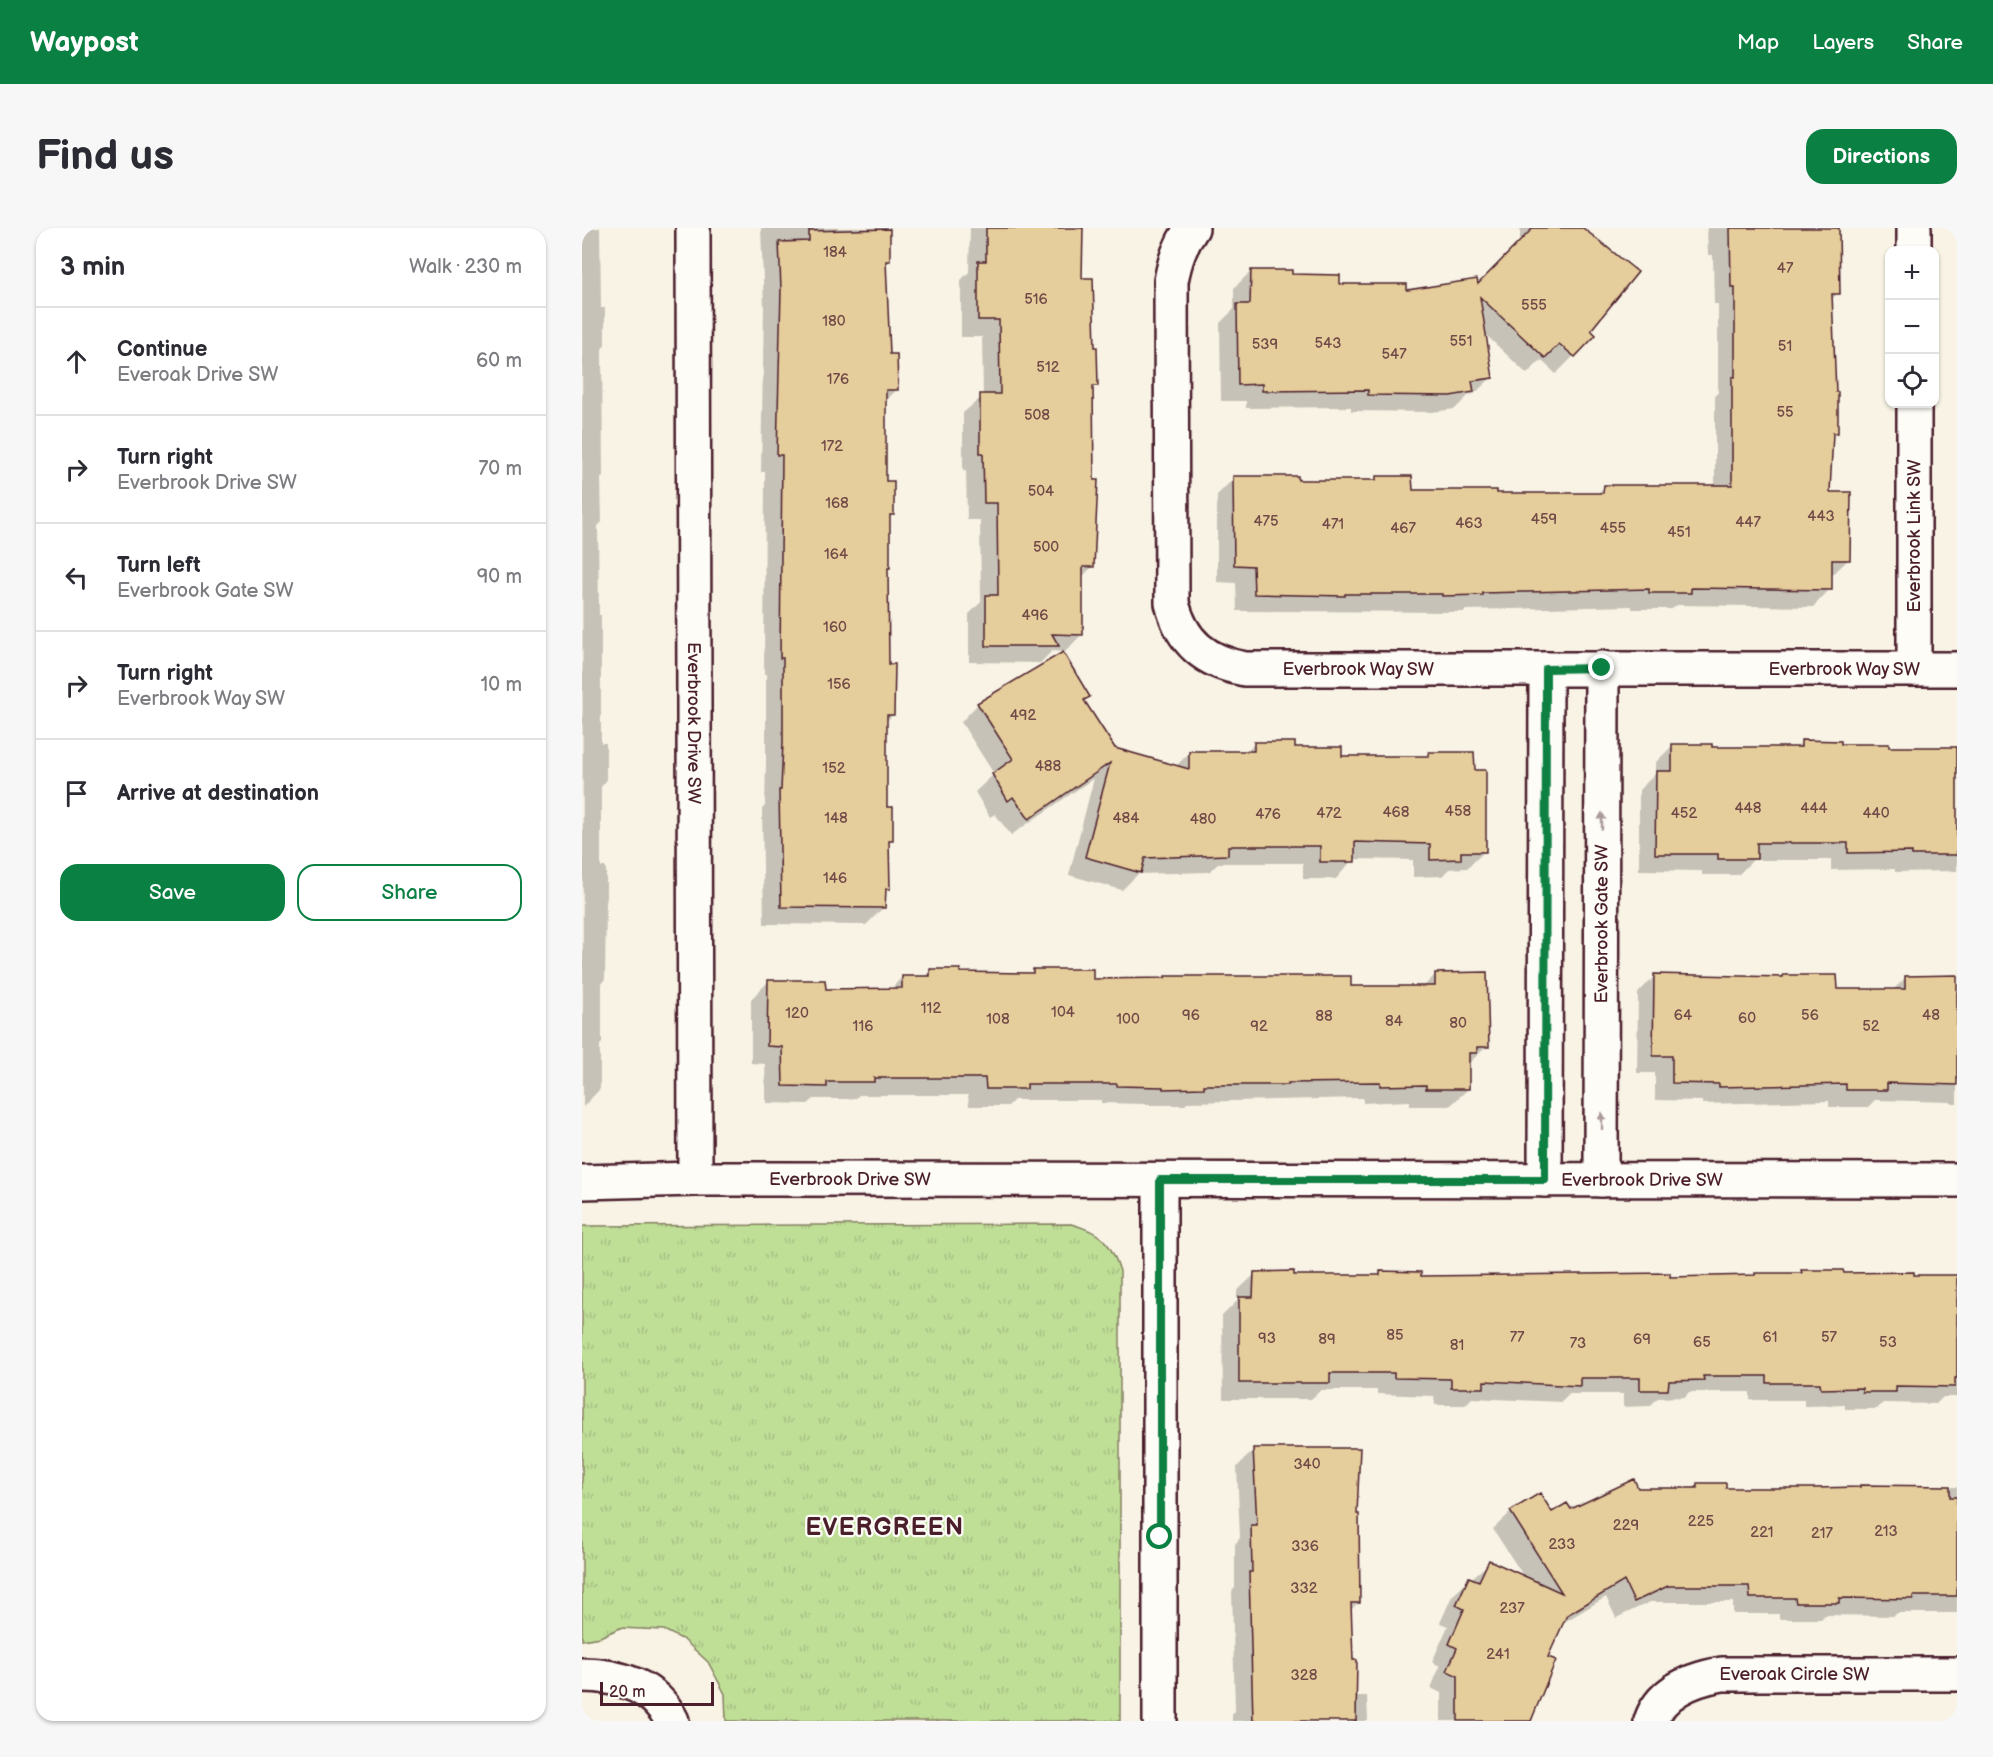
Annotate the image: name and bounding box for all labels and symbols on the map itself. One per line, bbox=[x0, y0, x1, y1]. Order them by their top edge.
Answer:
house number: 184 bbox=[823, 243, 847, 262]
house number: 47 bbox=[1777, 259, 1794, 278]
house number: 516 bbox=[1024, 290, 1048, 309]
house number: 555 bbox=[1521, 296, 1547, 315]
house number: 180 bbox=[822, 312, 846, 331]
house number: 551 bbox=[1450, 332, 1473, 351]
house number: 543 bbox=[1315, 334, 1341, 353]
house number: 539 bbox=[1252, 335, 1278, 354]
house number: 51 bbox=[1778, 337, 1792, 356]
house number: 547 bbox=[1381, 345, 1407, 364]
house number: 512 bbox=[1036, 358, 1060, 377]
house number: 176 bbox=[827, 370, 849, 389]
house number: 55 bbox=[1776, 403, 1794, 422]
house number: 508 bbox=[1024, 406, 1050, 425]
house number: 172 bbox=[821, 437, 843, 456]
street label: Everbrook Link SW bbox=[1904, 459, 1925, 613]
house number: 504 bbox=[1028, 482, 1054, 501]
house number: 168 bbox=[825, 494, 849, 513]
house number: 443 bbox=[1807, 507, 1835, 526]
house number: 459 bbox=[1531, 510, 1557, 529]
house number: 475 bbox=[1253, 512, 1279, 531]
house number: 447 bbox=[1735, 513, 1761, 532]
house number: 463 bbox=[1455, 514, 1483, 533]
house number: 471 bbox=[1322, 515, 1344, 534]
house number: 467 bbox=[1390, 519, 1416, 538]
house number: 455 bbox=[1600, 519, 1626, 538]
house number: 451 bbox=[1667, 523, 1691, 542]
house number: 500 bbox=[1033, 538, 1059, 557]
house number: 164 bbox=[824, 545, 848, 564]
house number: 496 bbox=[1022, 606, 1049, 625]
house number: 160 bbox=[823, 618, 847, 637]
street label: Everbrook Drive SW bbox=[683, 642, 705, 805]
route end bbox=[1588, 654, 1614, 680]
street label: Everbrook Way SW bbox=[1283, 659, 1435, 680]
street label: Everbrook Way SW bbox=[1769, 659, 1921, 680]
house number: 156 bbox=[827, 675, 851, 694]
house number: 492 bbox=[1010, 706, 1036, 725]
house number: 488 bbox=[1035, 757, 1062, 776]
house number: 152 bbox=[822, 759, 846, 778]
house number: 448 bbox=[1734, 799, 1762, 818]
house number: 444 bbox=[1800, 799, 1828, 818]
house number: 458 bbox=[1445, 802, 1471, 821]
house number: 468 bbox=[1382, 803, 1410, 822]
house number: 472 bbox=[1316, 804, 1342, 823]
house number: 452 bbox=[1671, 804, 1697, 823]
house number: 440 bbox=[1862, 804, 1890, 823]
house number: 476 bbox=[1255, 805, 1281, 824]
house number: 148 bbox=[824, 809, 848, 828]
house number: 484 bbox=[1112, 809, 1140, 828]
house number: 480 bbox=[1190, 810, 1217, 829]
one-way arrow bbox=[1597, 812, 1607, 831]
street label: Everbrook Gate SW bbox=[1591, 844, 1612, 1004]
house number: 146 bbox=[823, 869, 847, 888]
house number: 112 bbox=[921, 999, 941, 1018]
house number: 104 bbox=[1051, 1003, 1075, 1022]
house number: 120 bbox=[785, 1004, 809, 1023]
house number: 96 bbox=[1182, 1006, 1200, 1025]
house number: 64 bbox=[1674, 1006, 1692, 1025]
house number: 56 bbox=[1801, 1006, 1819, 1025]
house number: 48 bbox=[1922, 1006, 1940, 1025]
house number: 88 bbox=[1315, 1007, 1333, 1026]
house number: 60 bbox=[1738, 1009, 1756, 1028]
house number: 108 bbox=[986, 1010, 1010, 1029]
house number: 100 bbox=[1116, 1010, 1140, 1029]
house number: 84 bbox=[1385, 1012, 1403, 1031]
house number: 80 bbox=[1449, 1014, 1467, 1033]
house number: 116 bbox=[853, 1017, 873, 1036]
house number: 92 bbox=[1250, 1017, 1268, 1036]
house number: 52 bbox=[1862, 1017, 1880, 1036]
one-way arrow bbox=[1597, 1112, 1607, 1131]
street label: Everbrook Drive SW bbox=[769, 1169, 932, 1190]
street label: Everbrook Drive SW bbox=[1561, 1169, 1724, 1190]
house number: 85 bbox=[1386, 1326, 1404, 1345]
house number: 77 bbox=[1510, 1328, 1525, 1347]
house number: 61 bbox=[1763, 1328, 1777, 1347]
house number: 57 bbox=[1821, 1328, 1838, 1347]
house number: 93 bbox=[1258, 1329, 1276, 1348]
house number: 89 bbox=[1318, 1330, 1336, 1349]
house number: 69 bbox=[1633, 1330, 1651, 1349]
house number: 65 bbox=[1693, 1333, 1711, 1352]
house number: 53 bbox=[1879, 1333, 1897, 1352]
house number: 73 bbox=[1570, 1334, 1586, 1353]
house number: 81 bbox=[1450, 1336, 1464, 1355]
house number: 340 bbox=[1293, 1455, 1321, 1474]
house number: 225 bbox=[1688, 1512, 1714, 1531]
district label: EVERGREEN bbox=[806, 1513, 964, 1542]
house number: 229 bbox=[1613, 1516, 1639, 1535]
house number: 213 bbox=[1874, 1522, 1898, 1541]
route start bbox=[1146, 1523, 1172, 1549]
house number: 221 bbox=[1750, 1523, 1774, 1542]
house number: 217 bbox=[1811, 1524, 1834, 1543]
house number: 233 bbox=[1548, 1535, 1576, 1554]
house number: 336 bbox=[1291, 1537, 1319, 1556]
house number: 332 bbox=[1290, 1579, 1318, 1598]
house number: 237 bbox=[1499, 1599, 1525, 1618]
house number: 241 bbox=[1486, 1645, 1510, 1664]
street label: Everoak Circle SW bbox=[1719, 1664, 1870, 1685]
house number: 328 bbox=[1291, 1666, 1318, 1685]
scale bar bbox=[600, 1679, 714, 1706]

